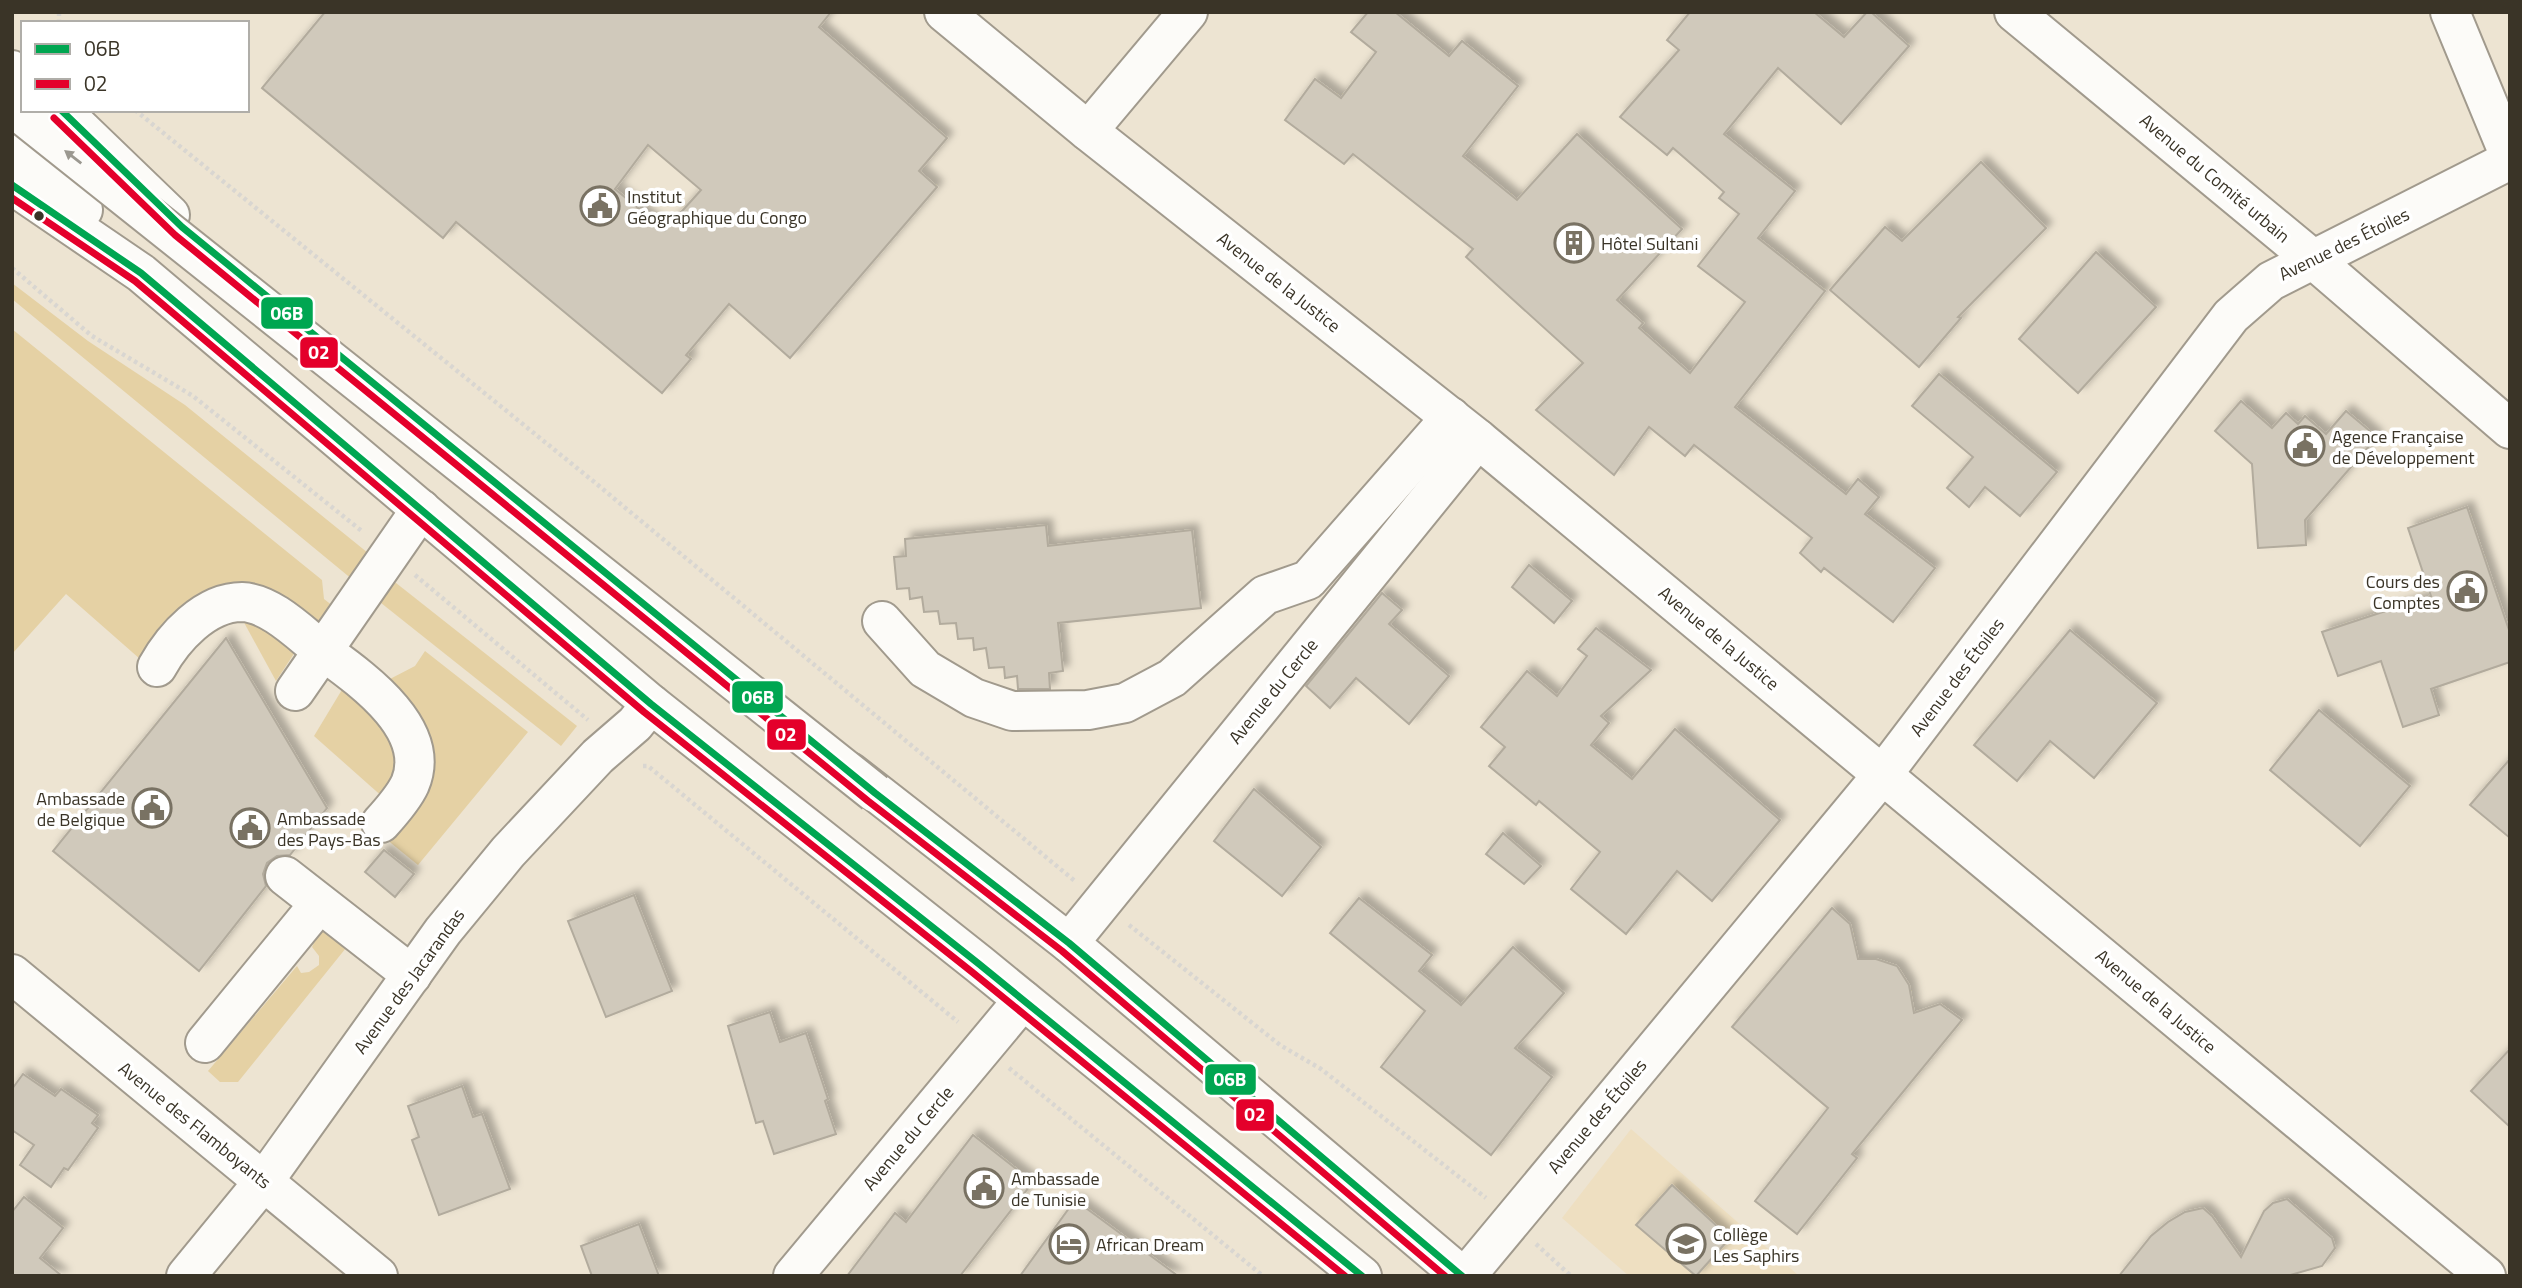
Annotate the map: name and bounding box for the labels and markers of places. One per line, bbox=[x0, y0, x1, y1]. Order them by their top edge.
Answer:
place label: Institut Géographique du Congo bbox=[627, 183, 807, 231]
public building icon: Institut Géographique du Congo bbox=[579, 185, 621, 227]
unlabelled marker bbox=[32, 209, 46, 223]
building icon: Hôtel Sultani bbox=[1553, 222, 1595, 264]
place label: Hôtel Sultani bbox=[1601, 230, 1698, 257]
place label: Agence Française de Développement bbox=[2332, 423, 2475, 471]
public building icon: Agence Française de Développement bbox=[2284, 425, 2326, 467]
place label: Cours des Comptes bbox=[2366, 568, 2440, 616]
public building icon: Cours des Comptes bbox=[2446, 570, 2488, 612]
place label: Ambassade de Belgique bbox=[36, 785, 125, 833]
public building icon: Ambassade de Belgique bbox=[131, 787, 173, 829]
place label: Ambassade des Pays-Bas bbox=[277, 805, 381, 853]
public building icon: Ambassade des Pays-Bas bbox=[229, 807, 271, 849]
place label: Ambassade de Tunisie bbox=[1011, 1165, 1100, 1213]
public building icon: Ambassade de Tunisie bbox=[963, 1167, 1005, 1209]
place label: Collège Les Saphirs bbox=[1713, 1221, 1799, 1269]
hotel icon: African Dream bbox=[1048, 1223, 1090, 1265]
school or university icon: Collège Les Saphirs bbox=[1665, 1223, 1707, 1265]
place label: African Dream bbox=[1096, 1231, 1204, 1258]

